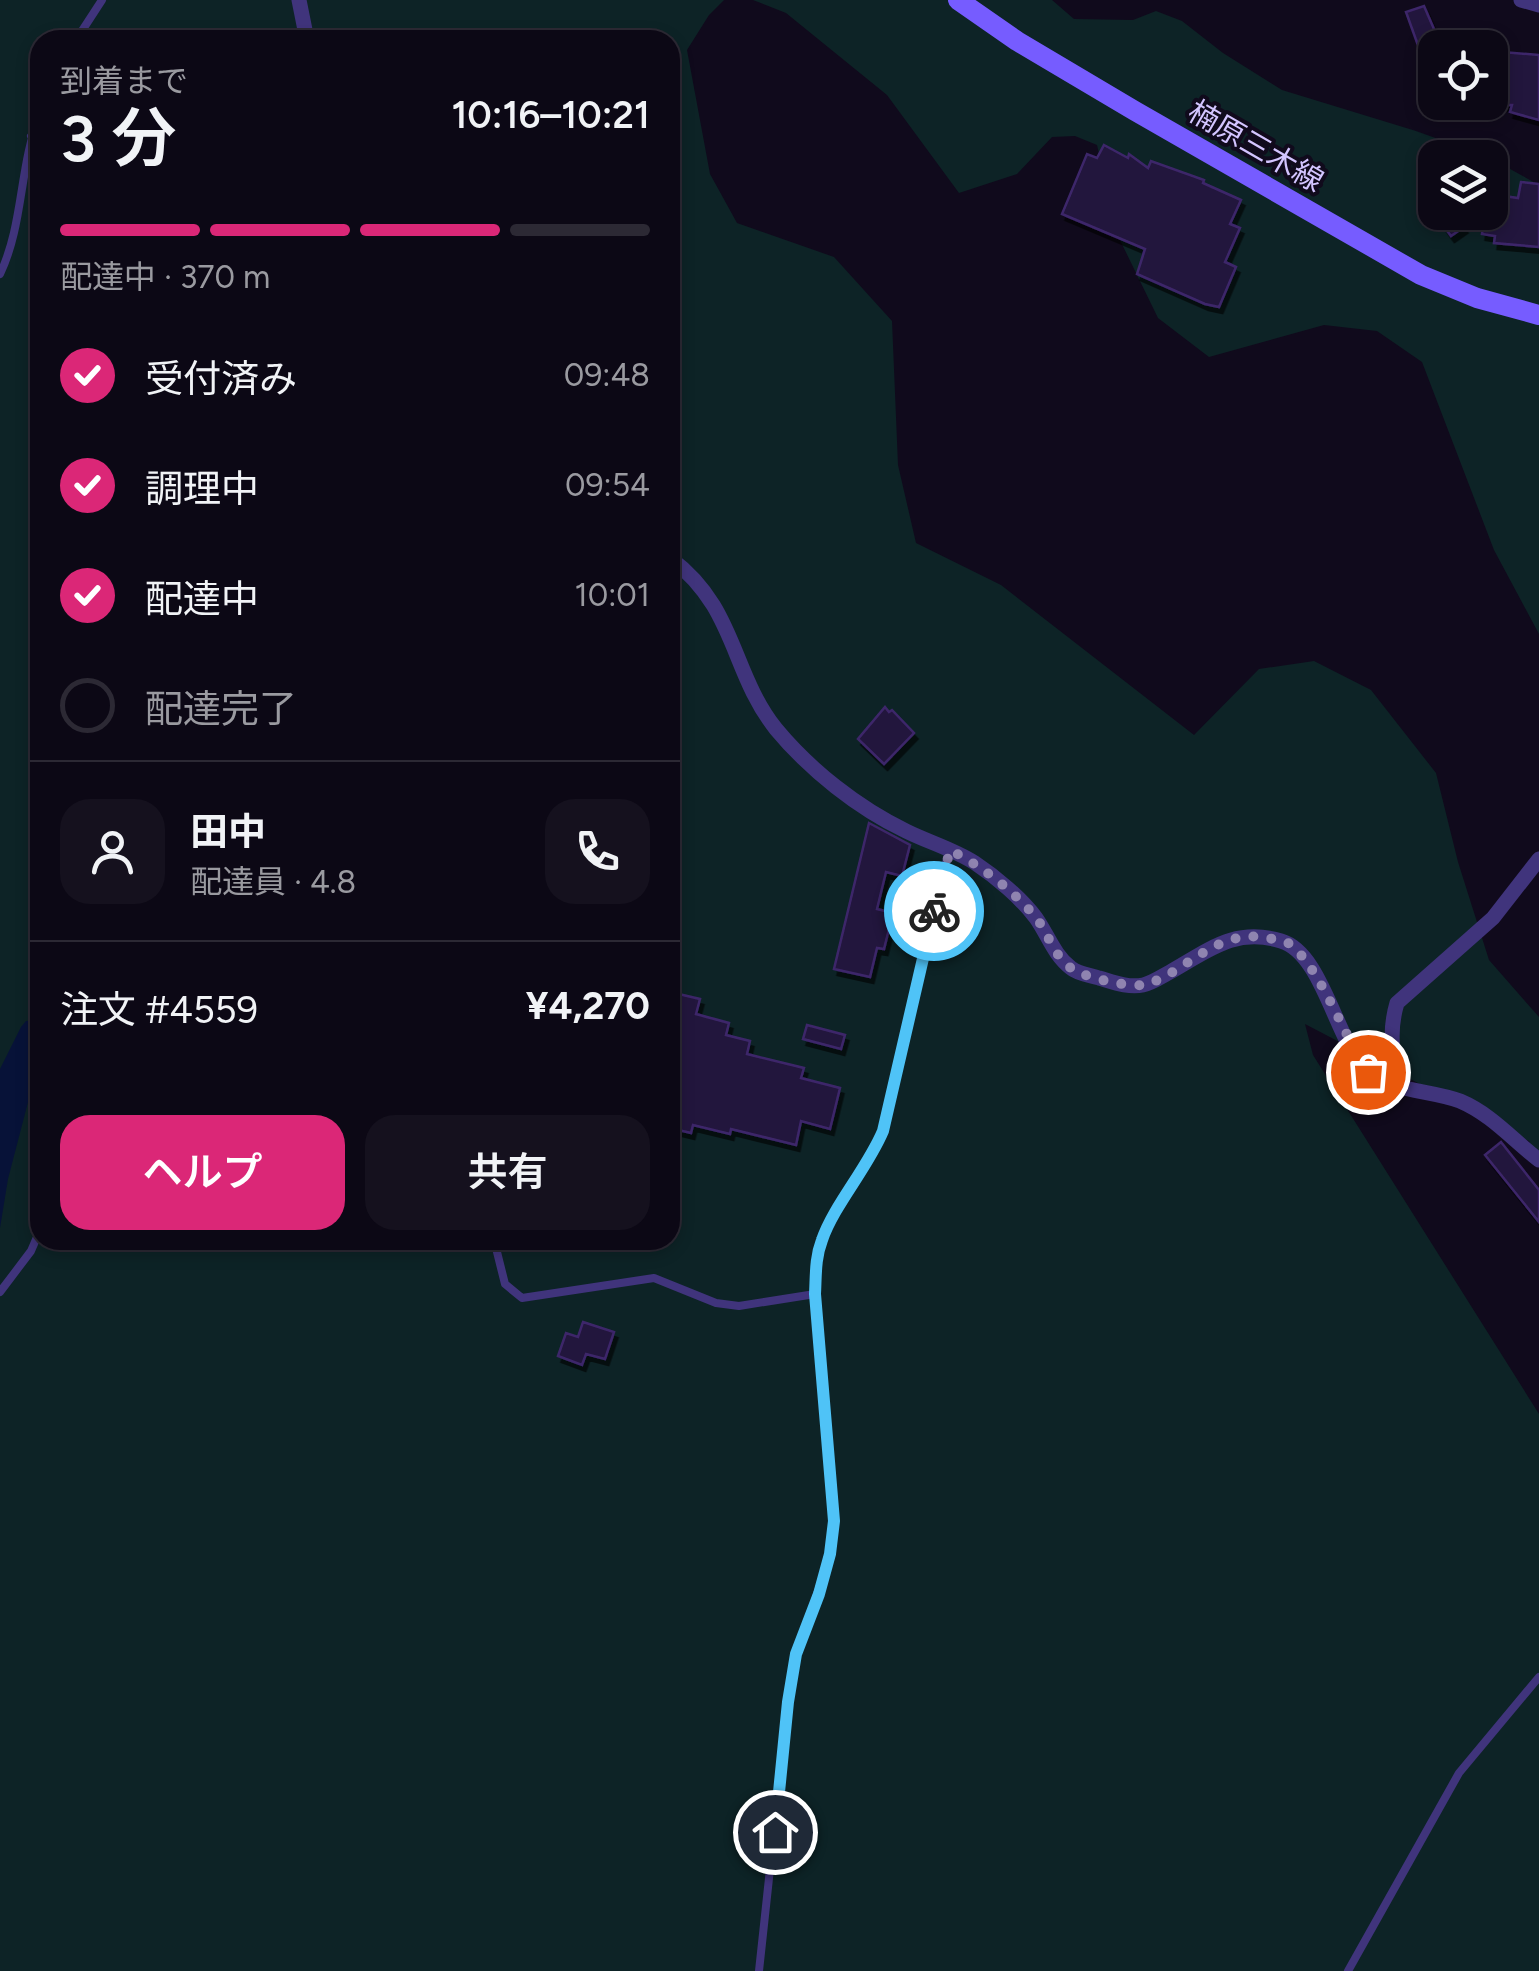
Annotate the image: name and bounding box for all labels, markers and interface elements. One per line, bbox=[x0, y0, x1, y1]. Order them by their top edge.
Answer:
map controls bbox=[1418, 30, 1508, 230]
button: locate bbox=[1418, 30, 1508, 120]
text: 到着まで bbox=[60, 62, 188, 100]
text: 10:16–10:21 bbox=[451, 92, 650, 138]
street label: 楠原三木線 bbox=[1182, 92, 1330, 200]
text: 3 分 bbox=[60, 99, 176, 177]
button: layers bbox=[1418, 140, 1508, 230]
text: 配達中 · 370 m bbox=[60, 258, 270, 296]
icon: check bbox=[60, 348, 115, 403]
text: 受付済み bbox=[145, 356, 297, 402]
text: 09:48 bbox=[564, 356, 650, 394]
icon: check bbox=[60, 458, 115, 513]
text: 調理中 bbox=[145, 466, 259, 512]
text: 09:54 bbox=[565, 466, 650, 504]
icon: check bbox=[60, 568, 115, 623]
text: 配達中 bbox=[145, 576, 259, 622]
text: 10:01 bbox=[574, 576, 650, 614]
text: 配達完了 bbox=[145, 686, 297, 732]
button: person bbox=[60, 799, 165, 904]
button: phone bbox=[545, 799, 650, 904]
text: 田中 bbox=[190, 809, 266, 855]
courier bbox=[884, 861, 984, 961]
text: 配達員 · 4.8 bbox=[190, 863, 356, 901]
icon: bike bbox=[907, 884, 962, 939]
text: ¥4,270 bbox=[526, 983, 650, 1029]
text: 注文 #4559 bbox=[60, 987, 258, 1033]
pin bbox=[1326, 1030, 1411, 1115]
icon: bag bbox=[1341, 1045, 1396, 1100]
button: ヘルプ bbox=[60, 1115, 345, 1230]
button: 共有 bbox=[365, 1115, 650, 1230]
pin bbox=[733, 1790, 818, 1875]
icon: home bbox=[748, 1805, 803, 1860]

